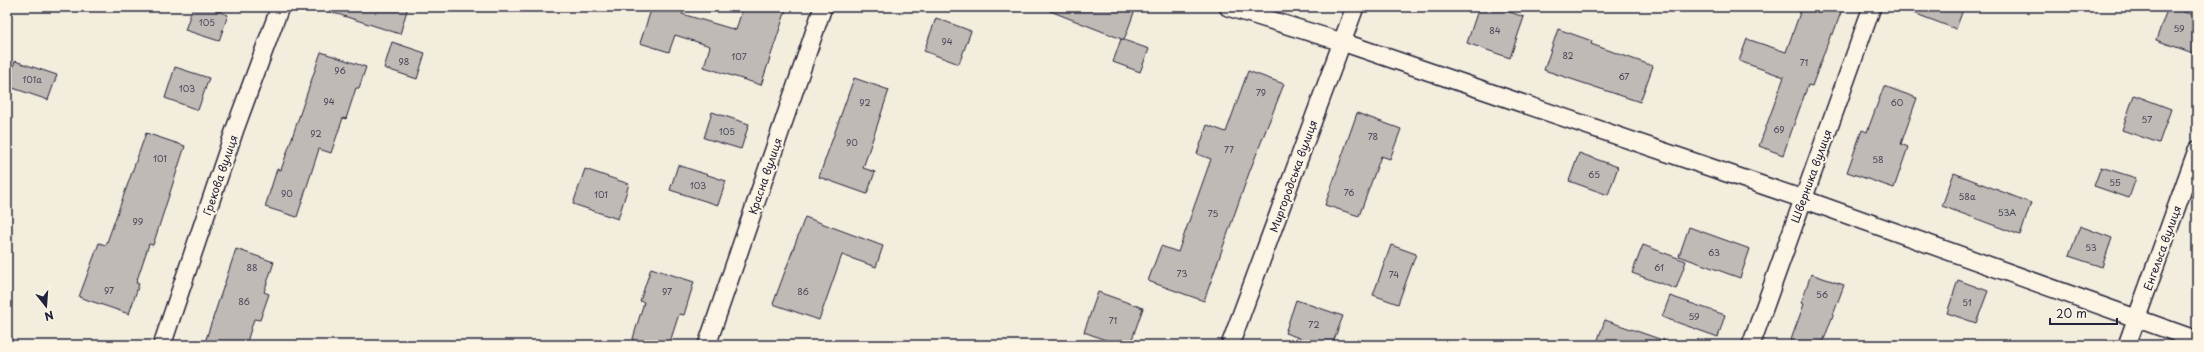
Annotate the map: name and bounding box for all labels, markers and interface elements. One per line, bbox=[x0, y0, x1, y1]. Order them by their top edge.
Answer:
house number: 105 bbox=[199, 15, 215, 29]
house number: 59 bbox=[2173, 21, 2185, 35]
house number: 84 bbox=[1489, 23, 1501, 37]
house number: 94 bbox=[941, 34, 953, 48]
house number: 82 bbox=[1562, 48, 1574, 62]
house number: 107 bbox=[731, 49, 747, 63]
house number: 98 bbox=[399, 54, 409, 68]
house number: 71 bbox=[1800, 55, 1808, 69]
house number: 96 bbox=[334, 63, 346, 77]
house number: 67 bbox=[1618, 69, 1630, 83]
house number: 101а bbox=[22, 72, 42, 86]
house number: 103 bbox=[179, 81, 195, 95]
house number: 79 bbox=[1256, 85, 1266, 99]
house number: 94 bbox=[323, 94, 335, 108]
house number: 92 bbox=[859, 95, 871, 109]
house number: 60 bbox=[1891, 95, 1904, 109]
house number: 57 bbox=[2142, 112, 2152, 126]
street label: Миргородська вулиця bbox=[1265, 117, 1321, 235]
house number: 69 bbox=[1773, 122, 1785, 136]
house number: 105 bbox=[719, 124, 735, 138]
house number: 92 bbox=[310, 126, 322, 140]
street label: Шверника вулиця bbox=[1786, 127, 1836, 225]
house number: 78 bbox=[1368, 129, 1378, 143]
street label: Грекова вулиця bbox=[198, 132, 242, 218]
street label: Красна вулиця bbox=[744, 135, 786, 217]
house number: 90 bbox=[846, 135, 858, 149]
house number: 77 bbox=[1224, 142, 1234, 156]
house number: 101 bbox=[153, 151, 167, 165]
house number: 58 bbox=[1872, 152, 1884, 166]
house number: 65 bbox=[1588, 167, 1600, 181]
house number: 55 bbox=[2109, 175, 2121, 189]
house number: 103 bbox=[690, 178, 706, 192]
house number: 76 bbox=[1344, 185, 1354, 199]
house number: 90 bbox=[281, 186, 293, 200]
house number: 101 bbox=[594, 187, 608, 201]
house number: 58а bbox=[1958, 189, 1976, 203]
street label: Енгельса вулиця bbox=[2139, 203, 2185, 293]
house number: 53А bbox=[1998, 205, 2016, 219]
house number: 75 bbox=[1208, 206, 1218, 220]
house number: 99 bbox=[133, 214, 144, 228]
house number: 53 bbox=[2085, 240, 2097, 254]
house number: 63 bbox=[1708, 245, 1720, 259]
house number: 88 bbox=[246, 260, 258, 274]
house number: 61 bbox=[1654, 260, 1664, 274]
house number: 73 bbox=[1177, 266, 1187, 280]
house number: 74 bbox=[1389, 267, 1399, 281]
house number: 97 bbox=[104, 283, 114, 297]
house number: 97 bbox=[662, 284, 672, 298]
house number: 86 bbox=[797, 284, 809, 298]
north arrow bbox=[26, 286, 66, 326]
house number: 56 bbox=[1816, 287, 1828, 301]
house number: 86 bbox=[238, 294, 250, 308]
house number: 51 bbox=[1962, 295, 1972, 309]
scale bar bbox=[2050, 300, 2117, 326]
text: 20 m bbox=[2056, 304, 2087, 322]
text: N bbox=[42, 307, 56, 326]
house number: 59 bbox=[1688, 309, 1700, 323]
house number: 71 bbox=[1109, 313, 1117, 327]
house number: 72 bbox=[1308, 317, 1320, 331]

